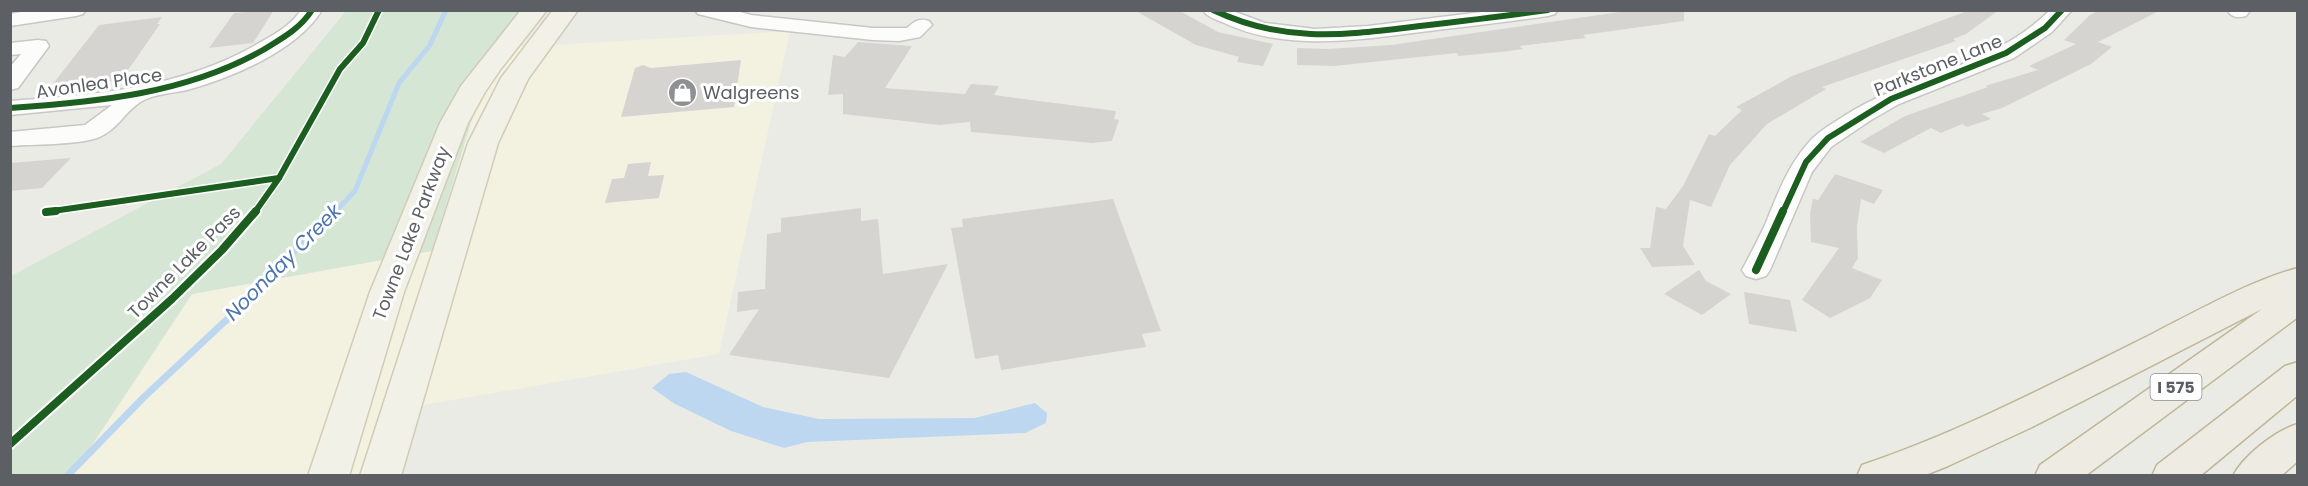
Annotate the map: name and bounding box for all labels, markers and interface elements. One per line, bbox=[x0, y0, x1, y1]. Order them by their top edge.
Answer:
street label: Parkstone Lane bbox=[1870, 28, 2006, 102]
street label: Avonlea Place bbox=[34, 62, 164, 104]
shop icon: Walgreens bbox=[666, 76, 698, 108]
place label: Walgreens bbox=[703, 80, 799, 105]
street label: Towne Lake Parkway bbox=[366, 142, 456, 324]
water label: Noonday Creek bbox=[218, 196, 349, 327]
street label: Towne Lake Pass bbox=[122, 200, 246, 324]
road number: I 575 bbox=[2150, 374, 2202, 400]

